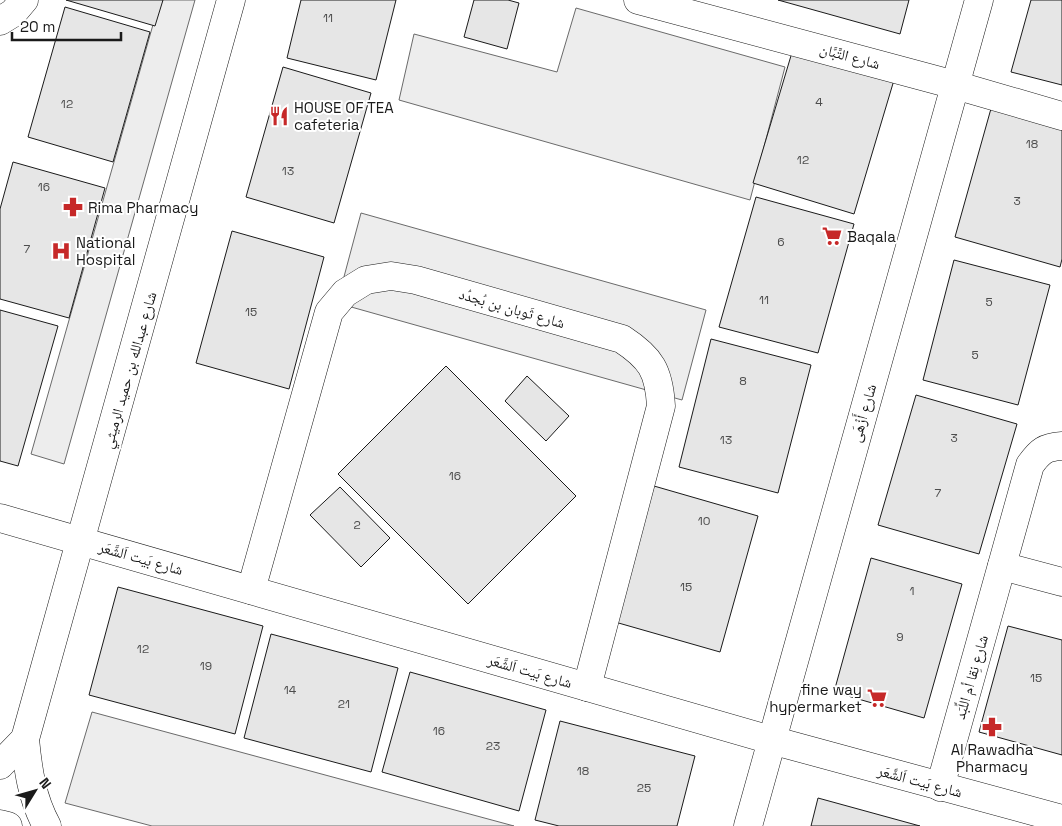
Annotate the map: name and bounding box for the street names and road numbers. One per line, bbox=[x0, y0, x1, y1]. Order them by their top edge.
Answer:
street label: شارع التَّبَّان bbox=[818, 39, 882, 74]
street label: شارع ثَوبان بن بُجدُد bbox=[457, 284, 567, 333]
street label: شارع عبدالله بن حميد الرميثي bbox=[98, 289, 163, 451]
street label: شارع أَزْهَى bbox=[844, 381, 881, 445]
street label: شارع بَيت اَلشَّعَر bbox=[95, 537, 186, 580]
street label: شارع نِقا أم اللِّبَد bbox=[949, 632, 993, 722]
street label: شارع بَيت اَلشَّعَر bbox=[484, 650, 575, 693]
street label: شارع بَيت اَلشَّعَر bbox=[874, 760, 965, 802]

